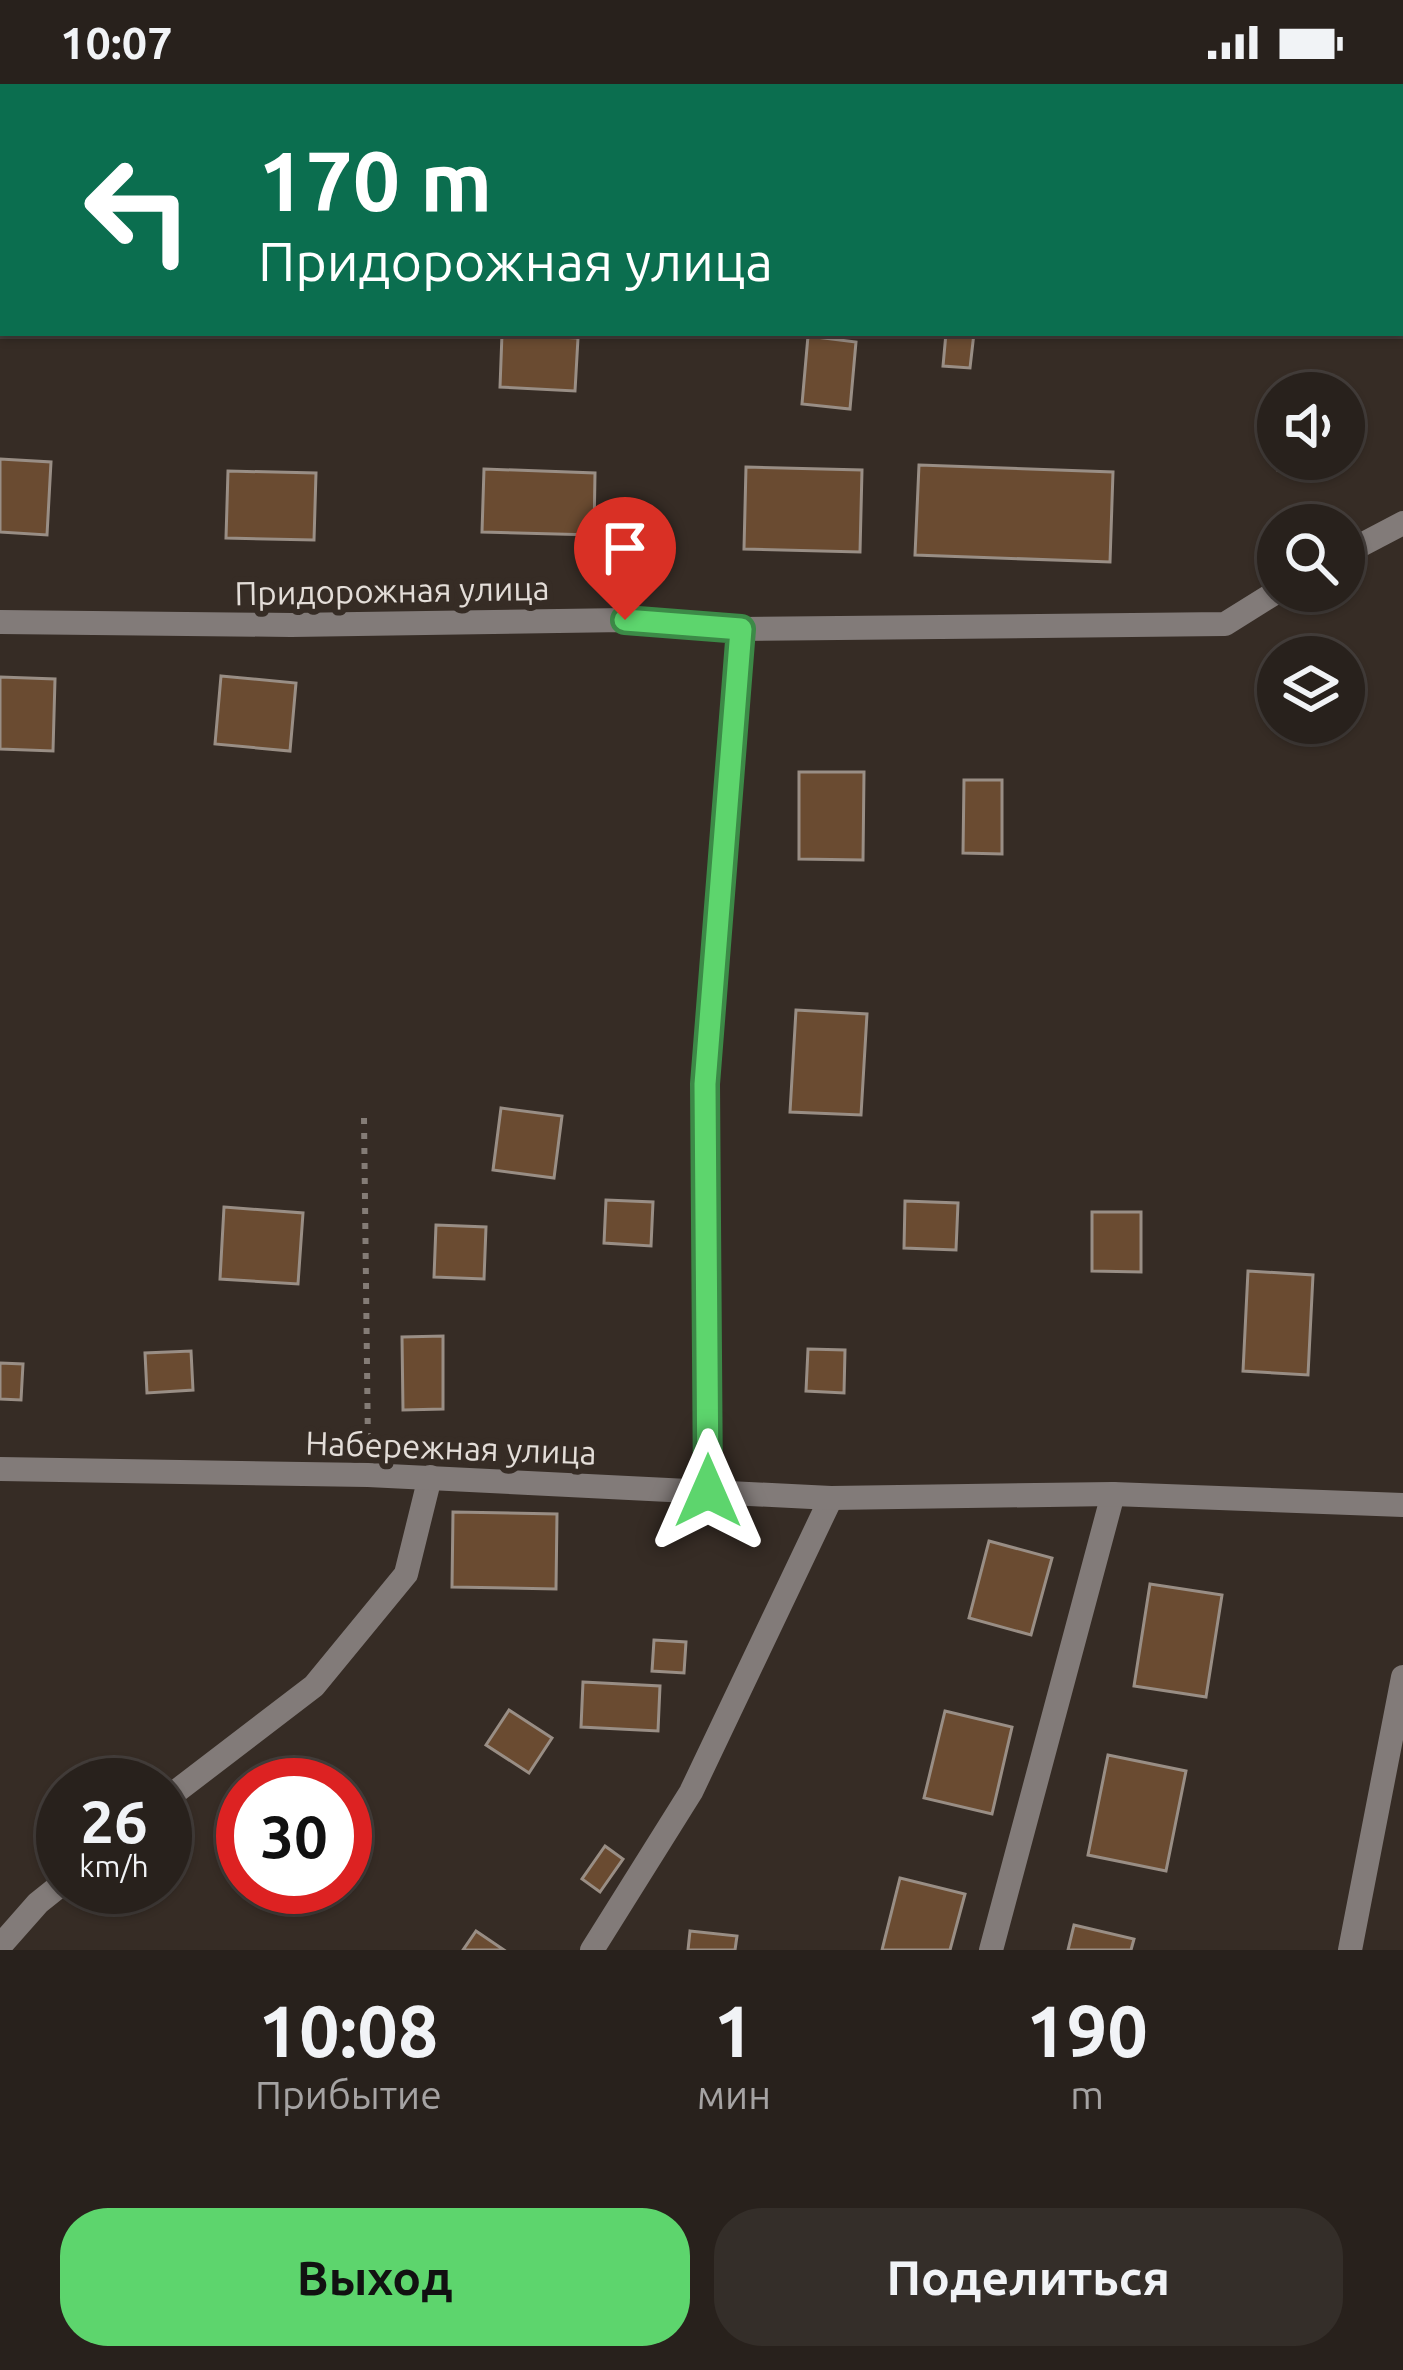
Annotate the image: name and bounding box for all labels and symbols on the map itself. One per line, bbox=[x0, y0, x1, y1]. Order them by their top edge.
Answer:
pin bbox=[574, 497, 676, 620]
street label: Придорожная улица bbox=[234, 569, 550, 611]
street label: Набережная улица bbox=[305, 1423, 597, 1471]
position arrow bbox=[645, 1428, 771, 1554]
speed limit sign: 30 bbox=[216, 1758, 372, 1914]

